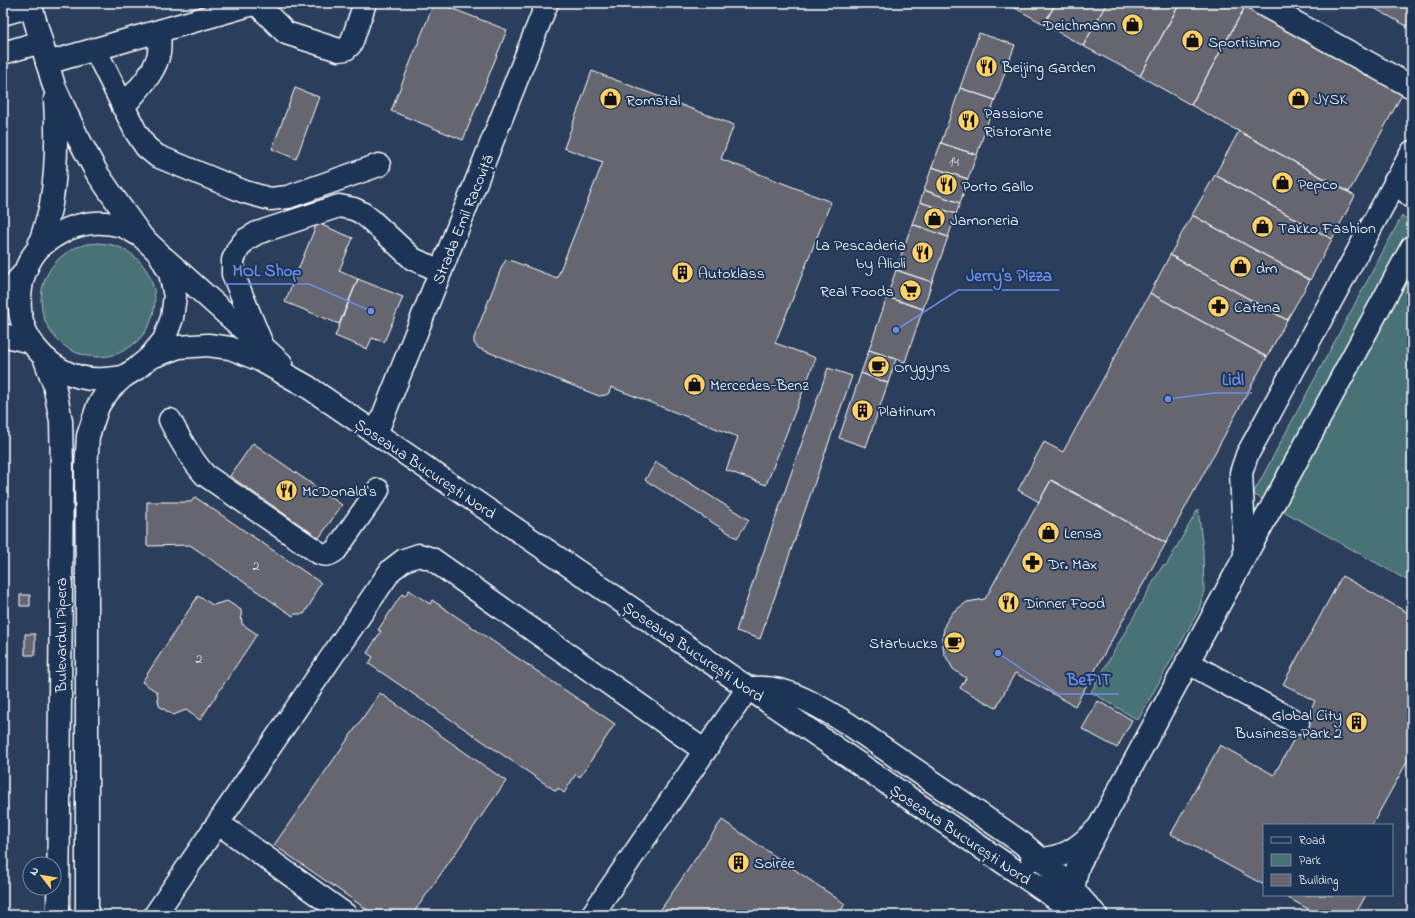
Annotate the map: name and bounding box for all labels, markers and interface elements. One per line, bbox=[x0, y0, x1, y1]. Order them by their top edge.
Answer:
shop icon: Deichmann bbox=[1119, 11, 1145, 37]
place label: Deichmann bbox=[1042, 14, 1116, 38]
shop icon: Sportisimo bbox=[1180, 28, 1206, 54]
place label: Sportisimo bbox=[1208, 31, 1280, 55]
restaurant icon: Beijing Garden bbox=[974, 53, 1000, 79]
place label: Beijing Garden bbox=[1001, 56, 1096, 80]
shop icon: JYSK bbox=[1285, 85, 1311, 111]
shop icon: Romstal bbox=[597, 86, 623, 112]
place label: JYSK bbox=[1314, 88, 1347, 112]
place label: Romstal bbox=[626, 89, 681, 113]
place label: Passione Ristorante bbox=[984, 102, 1052, 144]
restaurant icon: Passione Ristorante bbox=[955, 108, 981, 134]
street label: Strada Emil Racoviță bbox=[427, 151, 501, 288]
house number: 14 bbox=[949, 152, 959, 173]
shop icon: Pepco bbox=[1269, 170, 1295, 196]
restaurant icon: Porto Gallo bbox=[933, 172, 959, 198]
place label: Pepco bbox=[1298, 173, 1338, 197]
place label: Porto Gallo bbox=[962, 175, 1034, 199]
shop icon: Jamoneria bbox=[921, 206, 947, 232]
place label: Jamoneria bbox=[950, 209, 1019, 233]
shop icon: Takko Fashion bbox=[1249, 214, 1275, 240]
place label: Takko Fashion bbox=[1278, 217, 1376, 241]
place label: La Pescaderia by Alioli bbox=[815, 234, 906, 276]
restaurant icon: La Pescaderia by Alioli bbox=[909, 240, 935, 266]
shop icon: dm bbox=[1227, 254, 1253, 280]
callout: MOL Shop bbox=[224, 255, 309, 284]
place label: dm bbox=[1256, 257, 1277, 281]
text: MOL Shop bbox=[232, 259, 302, 284]
building icon: Autoklass bbox=[669, 259, 695, 285]
callout: Jerry's Pizza bbox=[958, 261, 1059, 290]
place label: Autoklass bbox=[698, 262, 765, 286]
text: Jerry's Pizza bbox=[966, 264, 1052, 291]
supermarket icon: Real Foods bbox=[897, 277, 923, 303]
place label: Real Foods bbox=[820, 280, 894, 304]
pharmacy icon: Catena bbox=[1206, 293, 1232, 319]
place label: Catena bbox=[1234, 296, 1281, 320]
cafe icon: Orygyns bbox=[865, 353, 891, 379]
place label: Orygyns bbox=[894, 356, 951, 380]
callout: Lidl bbox=[1214, 364, 1252, 393]
text: Lidl bbox=[1222, 368, 1244, 393]
shop icon: Mercedes-Benz bbox=[681, 371, 707, 397]
place label: Mercedes-Benz bbox=[710, 374, 809, 398]
building icon: Platinum bbox=[850, 397, 876, 423]
place label: Platinum bbox=[878, 400, 935, 424]
street label: Șoseaua București Nord bbox=[349, 413, 500, 526]
restaurant icon: McDonald's bbox=[273, 477, 299, 503]
place label: McDonald's bbox=[302, 480, 377, 504]
shop icon: Lensa bbox=[1035, 519, 1061, 545]
place label: Lensa bbox=[1064, 522, 1102, 546]
pharmacy icon: Dr. Max bbox=[1019, 550, 1045, 576]
place label: Dr. Max bbox=[1047, 553, 1098, 577]
house number: 2 bbox=[253, 556, 260, 577]
street label: Bulevardul Pipera bbox=[50, 578, 74, 693]
restaurant icon: Dinner Food bbox=[996, 589, 1022, 615]
place label: Dinner Food bbox=[1023, 592, 1105, 616]
street label: Șoseaua București Nord bbox=[617, 596, 768, 709]
cafe icon: Starbucks bbox=[941, 629, 967, 655]
place label: Starbucks bbox=[869, 632, 938, 656]
house number: 2 bbox=[196, 649, 203, 670]
callout: BeFIT bbox=[1059, 665, 1119, 694]
text: BeFIT bbox=[1066, 668, 1111, 693]
place label: Global City Business Park 2 bbox=[1234, 704, 1342, 746]
building icon: Global City Business Park 2 bbox=[1344, 710, 1370, 736]
street label: Șoseaua București Nord bbox=[884, 779, 1035, 892]
legend bbox=[1263, 824, 1393, 896]
text: Road bbox=[1299, 832, 1325, 850]
building icon: Soirée bbox=[725, 849, 751, 875]
place label: Soirée bbox=[754, 852, 796, 876]
text: Park bbox=[1299, 852, 1321, 870]
north arrow bbox=[22, 856, 62, 896]
text: N bbox=[26, 864, 43, 879]
text: Building bbox=[1298, 872, 1338, 891]

